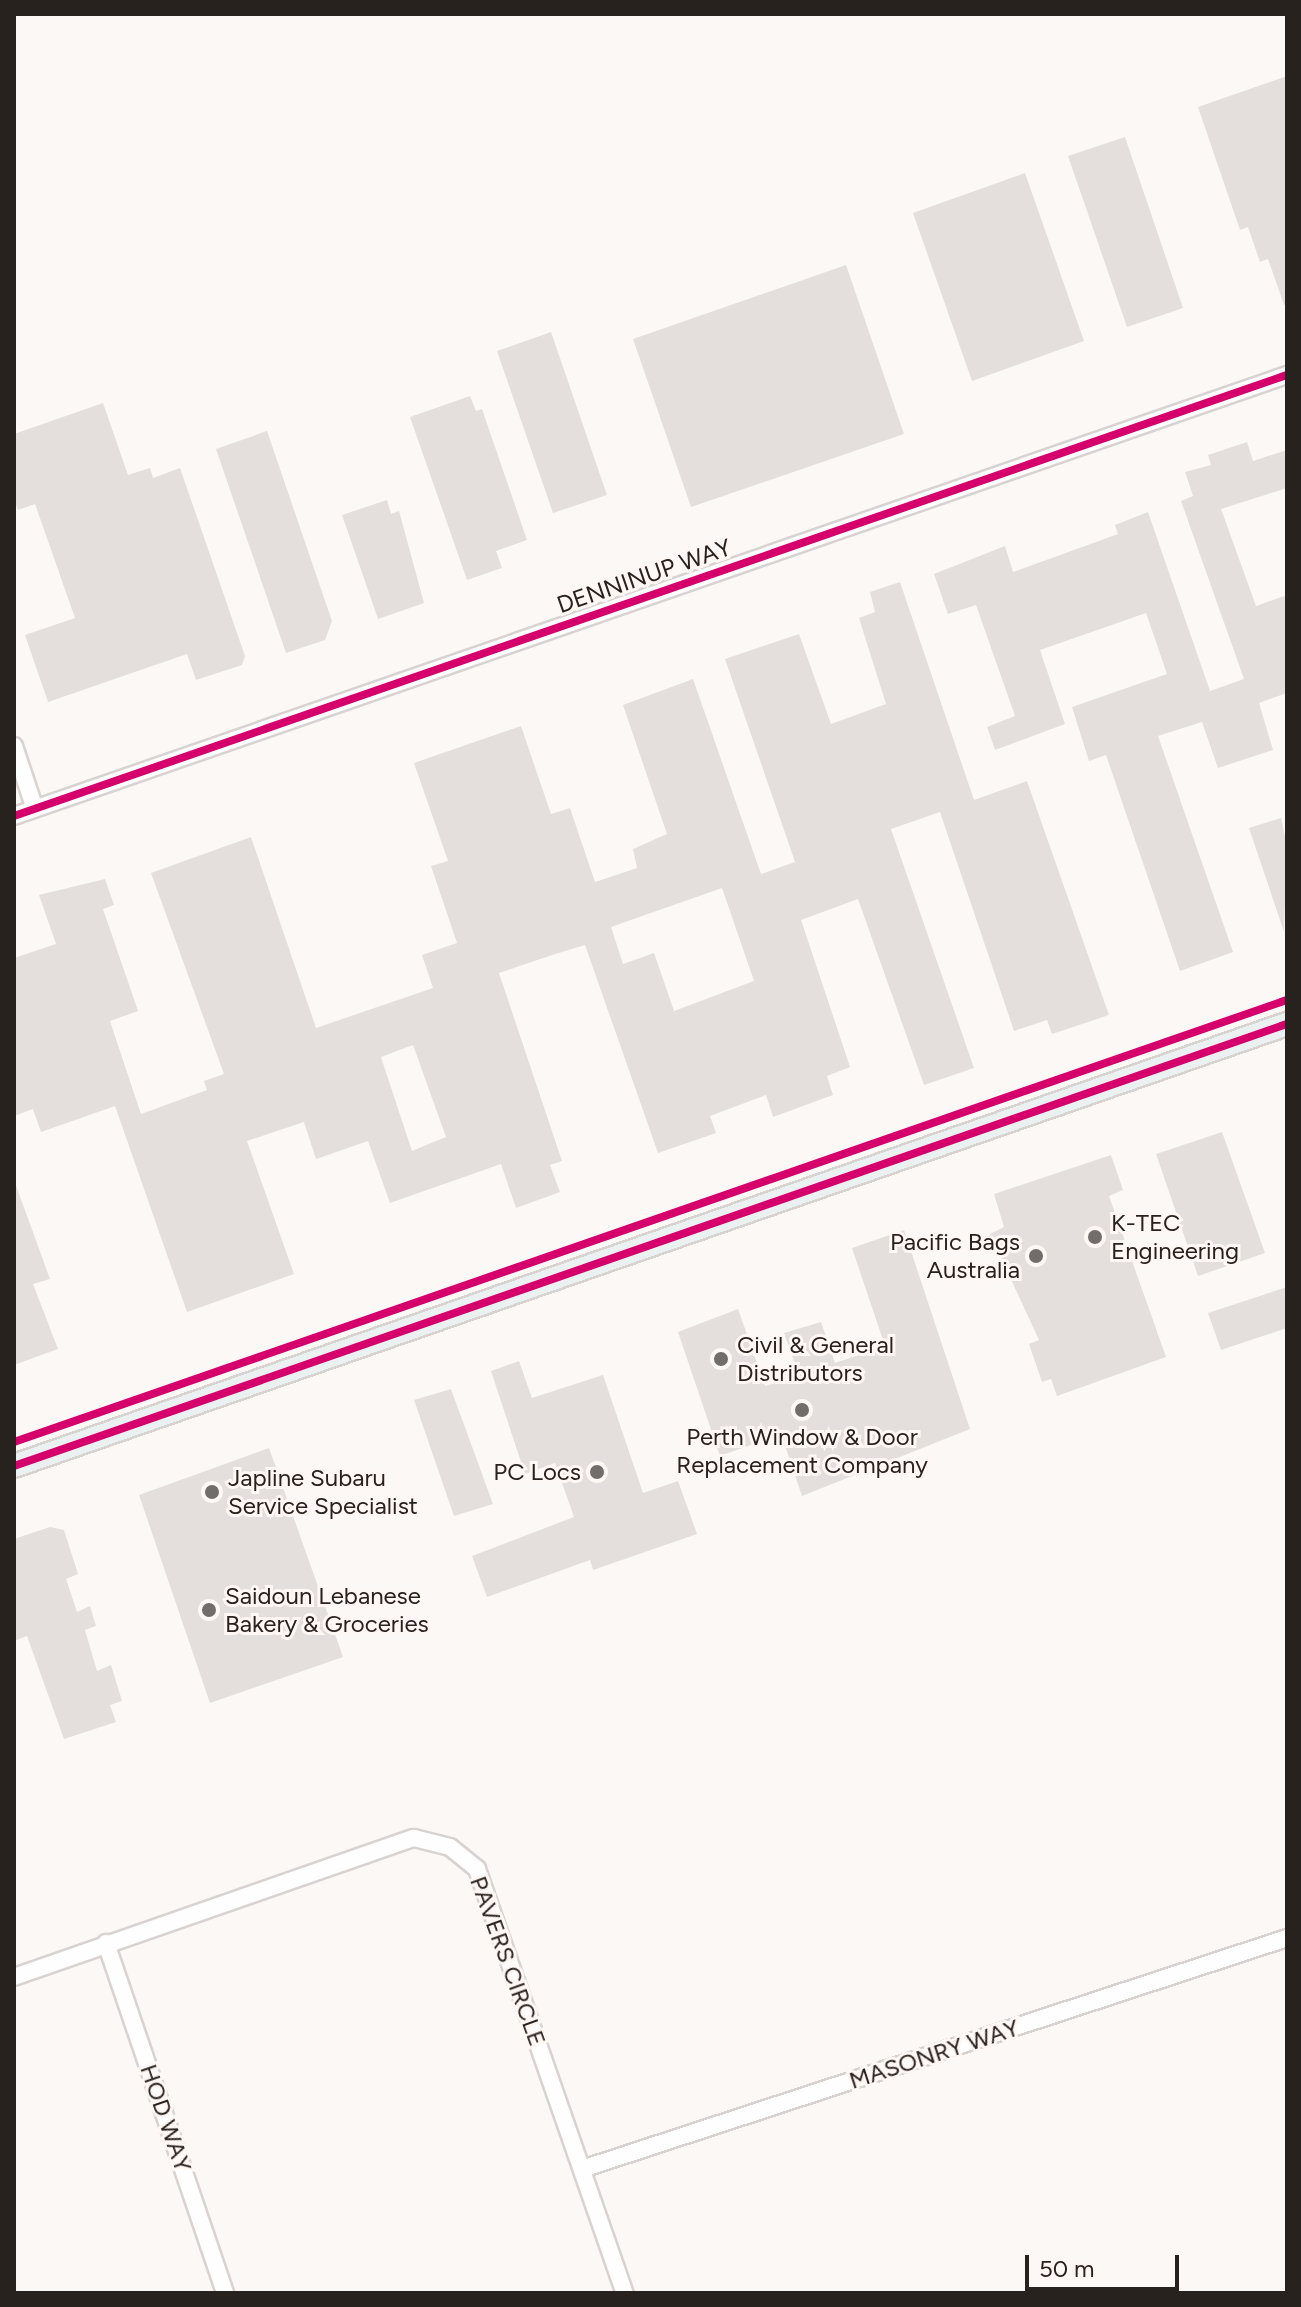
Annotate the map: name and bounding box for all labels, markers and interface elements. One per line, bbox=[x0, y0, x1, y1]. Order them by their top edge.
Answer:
street label: DENNINUP WAY bbox=[553, 533, 735, 619]
place label: K-TEC Engineering bbox=[1111, 1209, 1239, 1265]
place label: Pacific Bags Australia bbox=[890, 1228, 1020, 1284]
marker: K-TEC Engineering bbox=[1086, 1228, 1104, 1246]
marker: Pacific Bags Australia bbox=[1027, 1247, 1045, 1265]
place label: Civil & General Distributors bbox=[737, 1331, 894, 1387]
marker: Civil & General Distributors bbox=[712, 1350, 730, 1368]
marker: Perth Window & Door Replacement Company bbox=[793, 1401, 811, 1419]
place label: Perth Window & Door Replacement Company bbox=[676, 1423, 928, 1479]
place label: PC Locs bbox=[493, 1458, 581, 1486]
marker: PC Locs bbox=[588, 1463, 606, 1481]
place label: Japline Subaru Service Specialist bbox=[228, 1464, 418, 1520]
marker: Japline Subaru Service Specialist bbox=[203, 1483, 221, 1501]
place label: Saidoun Lebanese Bakery & Groceries bbox=[225, 1582, 429, 1638]
marker: Saidoun Lebanese Bakery & Groceries bbox=[200, 1601, 218, 1619]
street label: PAVERS CIRCLE bbox=[464, 1872, 552, 2050]
street label: MASONRY WAY bbox=[846, 2013, 1022, 2095]
street label: HOD WAY bbox=[134, 2060, 198, 2176]
scale bar bbox=[1029, 2239, 1183, 2289]
text: 50 m bbox=[1039, 2254, 1095, 2283]

